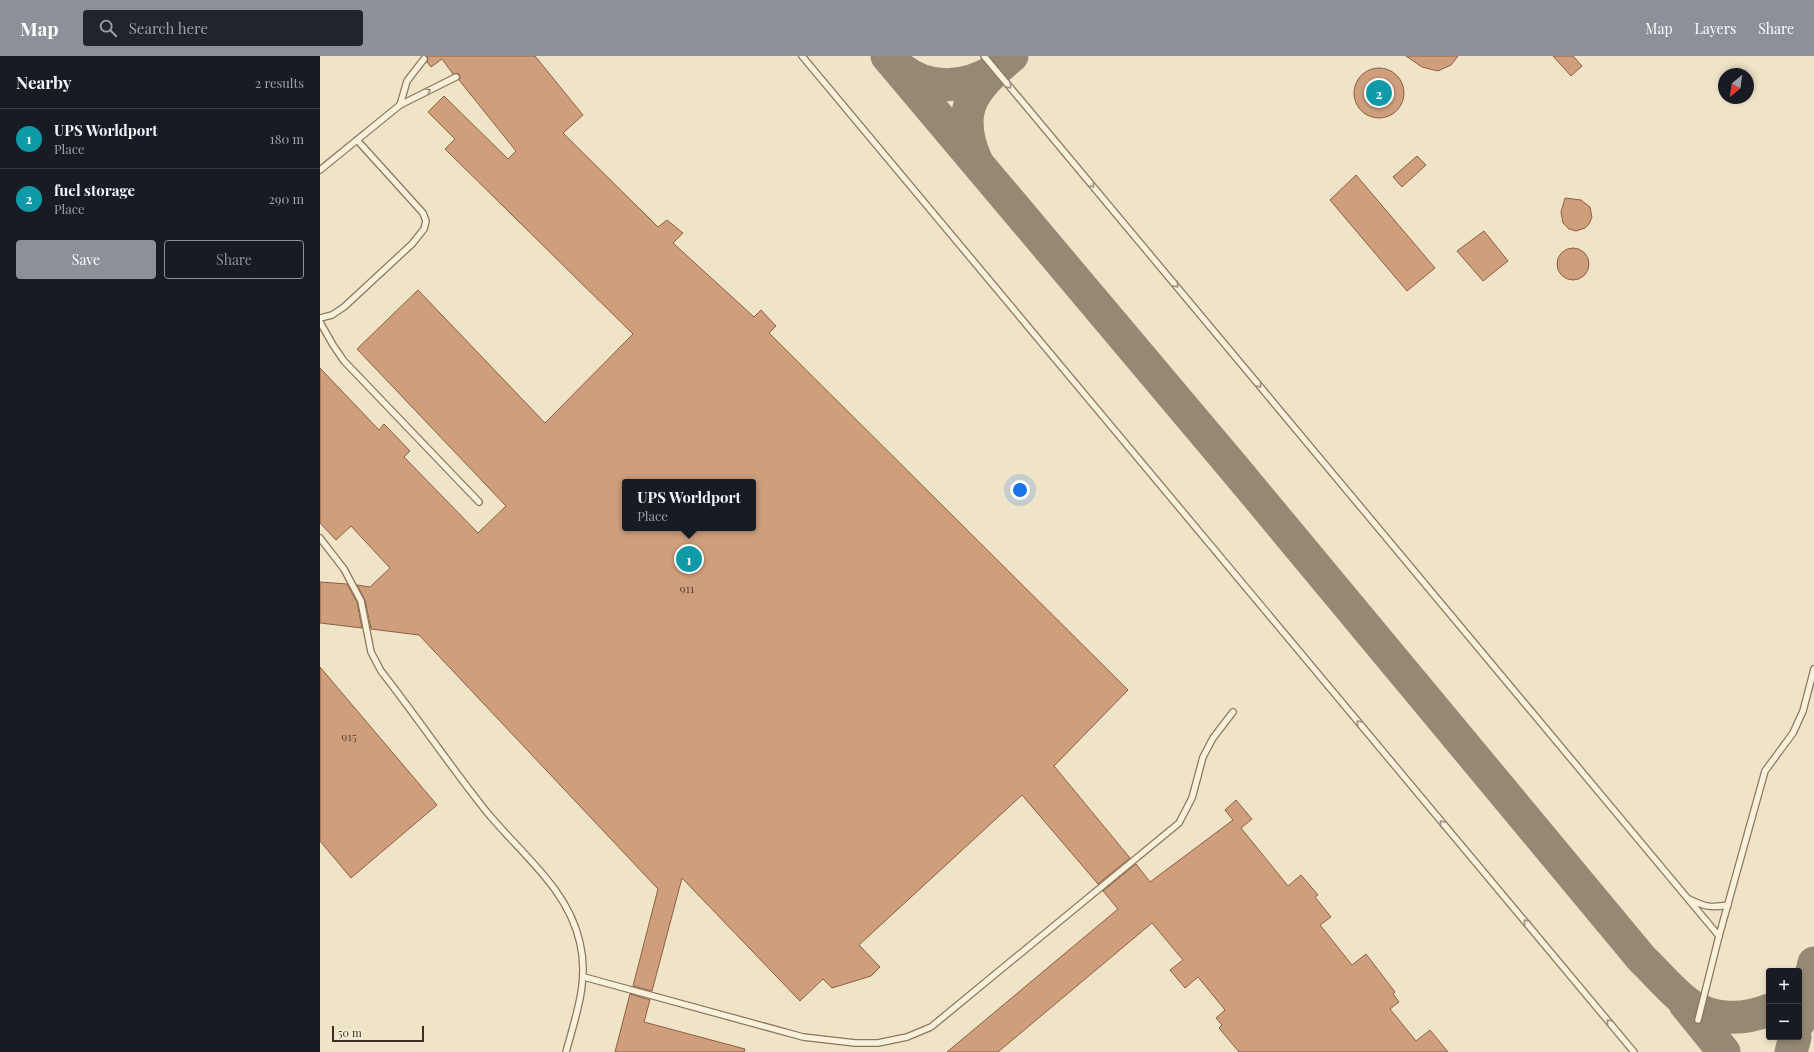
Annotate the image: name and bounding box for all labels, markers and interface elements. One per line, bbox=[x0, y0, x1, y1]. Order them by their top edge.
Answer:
search box bbox=[83, 10, 363, 46]
text: Map bbox=[20, 15, 59, 41]
icon: search bbox=[97, 17, 119, 39]
text: Search here bbox=[129, 18, 208, 38]
text: Map bbox=[1645, 19, 1673, 38]
text: Layers bbox=[1695, 19, 1736, 38]
text: Share bbox=[1758, 19, 1794, 38]
north arrow bbox=[1718, 68, 1754, 104]
text: Nearby bbox=[16, 71, 71, 93]
text: 2 results bbox=[255, 74, 304, 91]
pin: 2 bbox=[1366, 78, 1392, 108]
one-way arrow bbox=[1004, 81, 1011, 88]
one-way arrow bbox=[424, 88, 431, 96]
text: UPS Worldport bbox=[54, 120, 157, 140]
text: 1 bbox=[27, 130, 31, 147]
text: 180 m bbox=[270, 130, 304, 147]
text: Place bbox=[54, 140, 85, 157]
text: fuel storage bbox=[54, 180, 135, 200]
one-way arrow bbox=[1088, 181, 1095, 188]
text: 2 bbox=[26, 190, 32, 207]
text: 290 m bbox=[269, 190, 304, 207]
text: Place bbox=[54, 200, 85, 217]
button: Save bbox=[16, 240, 156, 279]
button: Share bbox=[164, 240, 304, 279]
one-way arrow bbox=[1171, 280, 1178, 288]
one-way arrow bbox=[1254, 380, 1261, 388]
popup bbox=[622, 479, 756, 531]
your location bbox=[1010, 480, 1030, 500]
text: UPS Worldport bbox=[637, 487, 741, 507]
text: Place bbox=[637, 507, 668, 524]
pin: 1 bbox=[676, 544, 702, 574]
house number: 911 bbox=[680, 580, 695, 596]
one-way arrow bbox=[1356, 720, 1363, 728]
house number: 915 bbox=[341, 728, 357, 744]
one-way arrow bbox=[1440, 820, 1447, 827]
one-way arrow bbox=[1523, 920, 1530, 927]
map controls bbox=[1766, 968, 1802, 1040]
button: + bbox=[1766, 968, 1802, 1004]
button: − bbox=[1766, 1004, 1802, 1040]
one-way arrow bbox=[1607, 1019, 1614, 1027]
scale bar bbox=[332, 1024, 424, 1043]
text: 50 m bbox=[338, 1025, 362, 1040]

